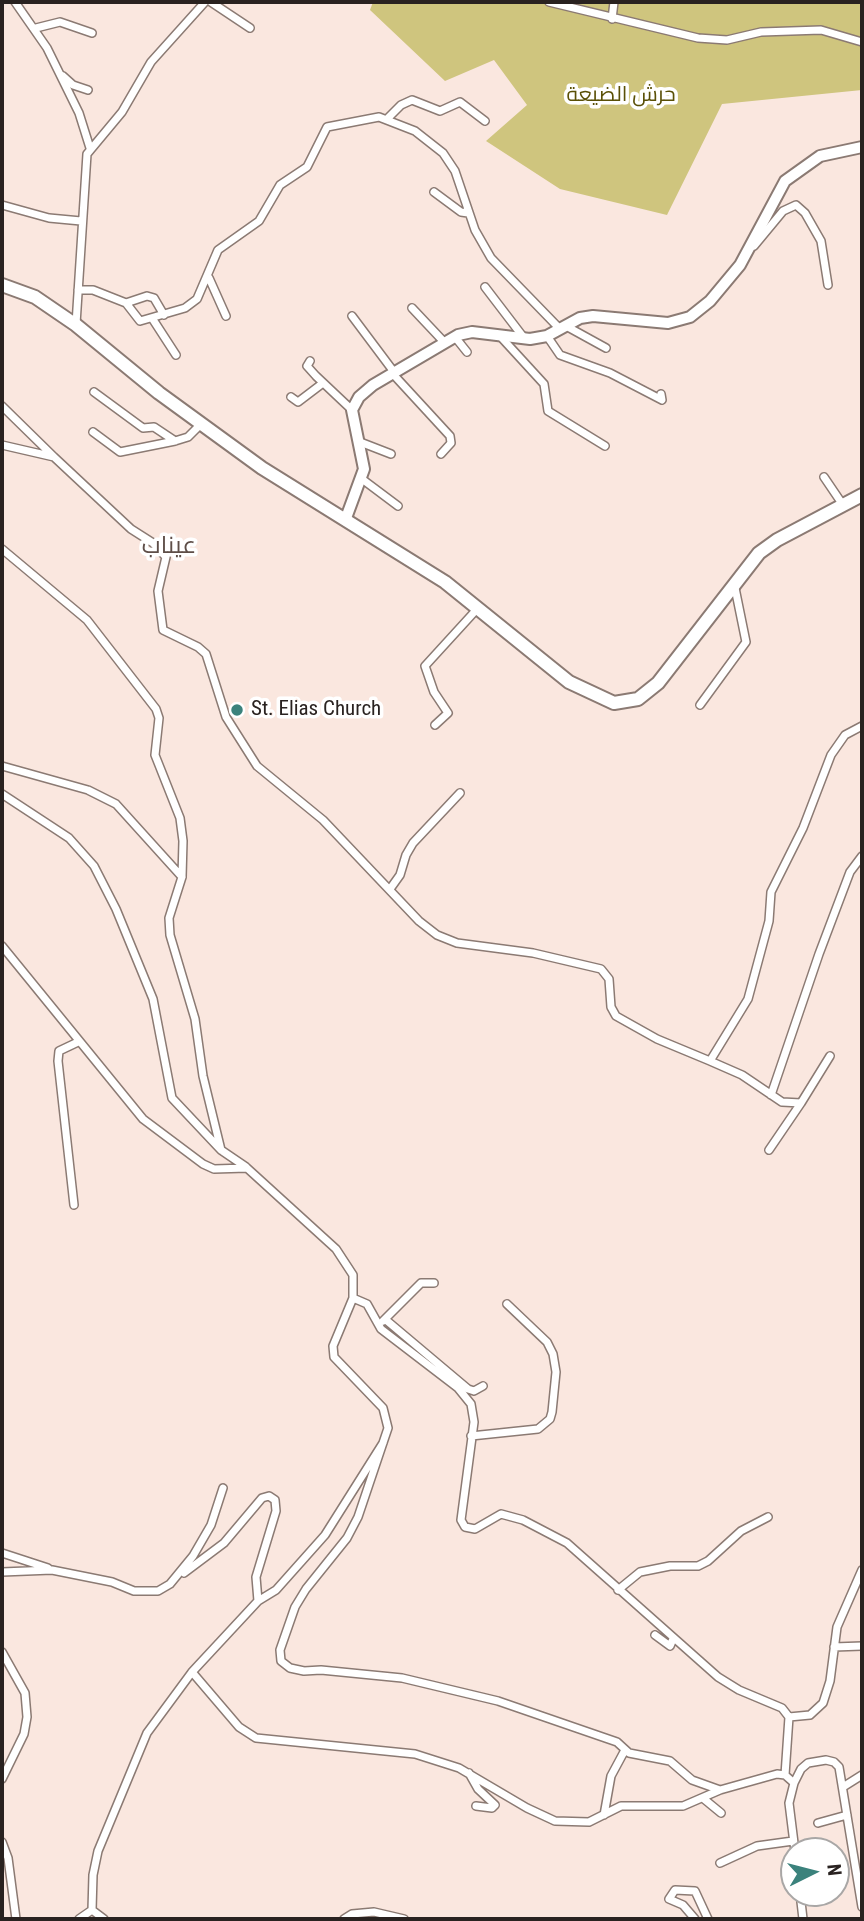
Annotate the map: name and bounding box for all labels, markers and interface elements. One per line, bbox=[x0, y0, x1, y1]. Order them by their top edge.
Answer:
park label: حرش الضيعة bbox=[566, 83, 676, 109]
district label: عيناب bbox=[142, 533, 196, 561]
place label: St. Elias Church bbox=[251, 697, 381, 723]
marker: St. Elias Church bbox=[229, 702, 245, 718]
north arrow bbox=[780, 1837, 850, 1907]
text: N bbox=[822, 1863, 846, 1877]

